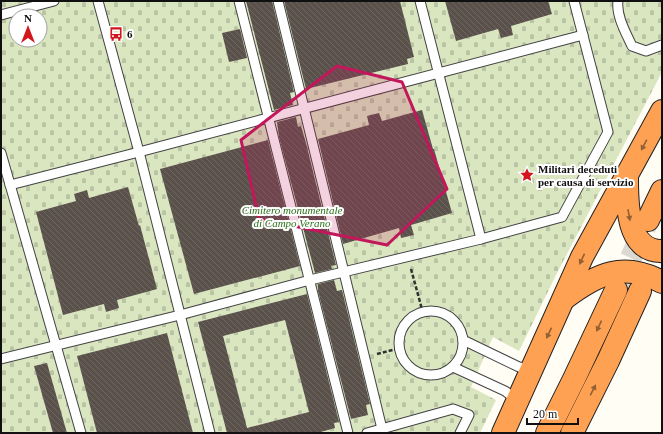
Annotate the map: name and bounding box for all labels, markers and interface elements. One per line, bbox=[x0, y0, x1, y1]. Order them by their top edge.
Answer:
north arrow bbox=[8, 8, 48, 48]
text: N bbox=[24, 12, 32, 24]
bus stop icon: 6 bbox=[108, 26, 124, 42]
place label: 6 bbox=[127, 28, 133, 40]
one-way arrow bbox=[640, 139, 647, 151]
place label: Militari deceduti per causa di servizio bbox=[538, 163, 634, 188]
place icon: Militari deceduti per causa di servizio bbox=[519, 167, 535, 183]
park label: Cimitero monumentale di Campo Verano bbox=[242, 204, 342, 229]
one-way arrow bbox=[626, 209, 632, 222]
one-way arrow bbox=[579, 253, 585, 265]
one-way arrow bbox=[596, 320, 602, 331]
one-way arrow bbox=[546, 327, 552, 339]
one-way arrow bbox=[590, 385, 596, 396]
scale bar bbox=[527, 400, 578, 426]
text: 20 m bbox=[533, 407, 558, 421]

